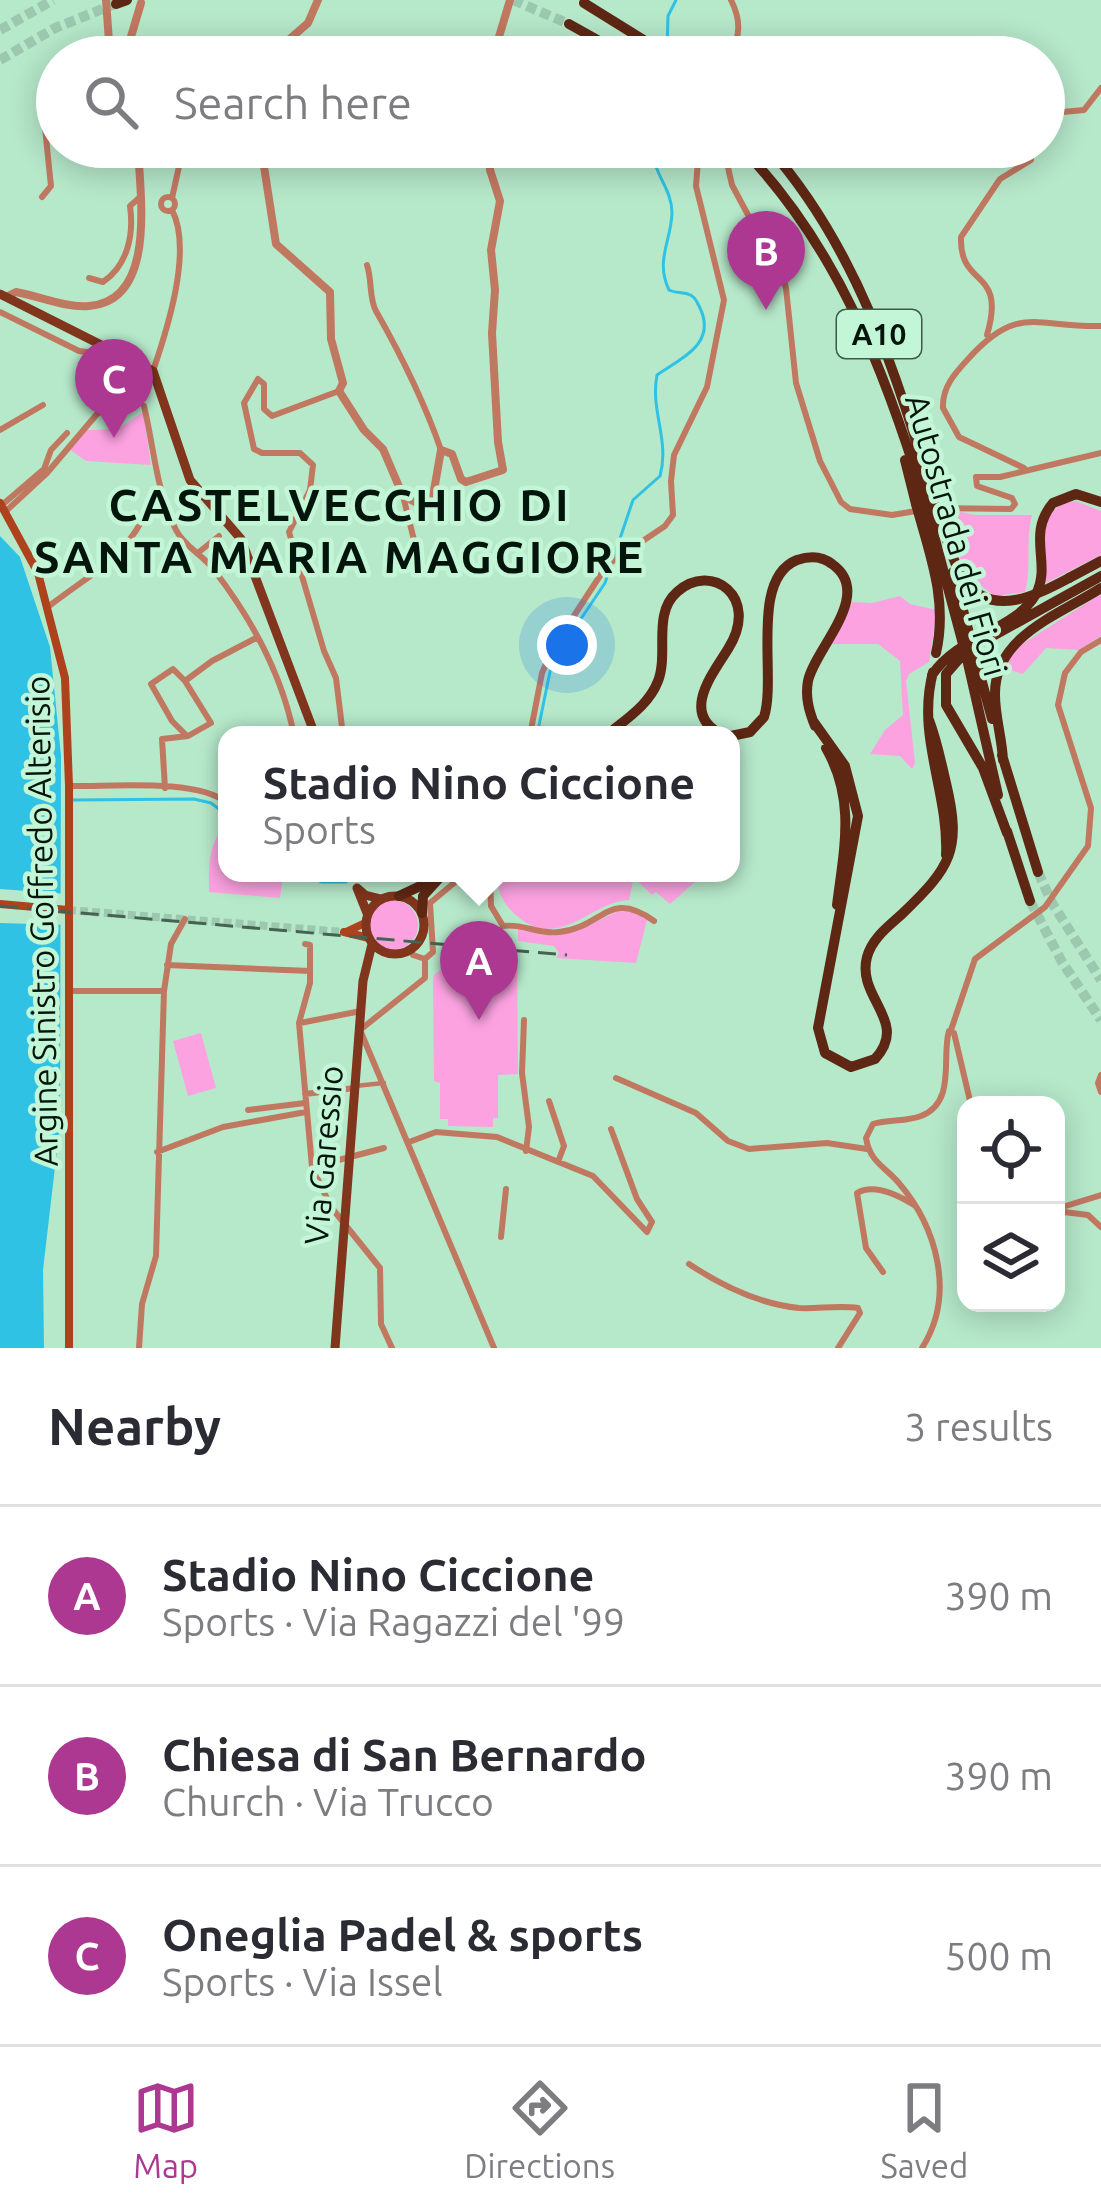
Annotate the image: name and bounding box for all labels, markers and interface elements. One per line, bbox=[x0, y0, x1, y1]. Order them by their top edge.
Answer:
search box bbox=[36, 36, 1065, 168]
icon: search bbox=[78, 69, 144, 135]
text: Search here bbox=[174, 77, 412, 128]
pin: B bbox=[727, 211, 805, 310]
road number: A10 bbox=[837, 310, 921, 358]
pin: C bbox=[75, 339, 153, 438]
street label: Autostrada dei Fiori bbox=[899, 390, 1015, 680]
district label: CASTELVECCHIO DI SANTA MARIA MAGGIORE bbox=[34, 479, 646, 582]
your location bbox=[537, 615, 597, 675]
street label: Argine Sinistro Goffredo Alterisio bbox=[18, 675, 64, 1167]
popup bbox=[218, 726, 740, 882]
text: Stadio Nino Ciccione bbox=[263, 757, 695, 808]
text: Sports bbox=[263, 808, 376, 851]
pin: A bbox=[440, 921, 518, 1020]
street label: Via Garessio bbox=[297, 1064, 349, 1246]
map controls bbox=[957, 1096, 1065, 1312]
button: locate bbox=[957, 1096, 1065, 1204]
button: layers bbox=[957, 1204, 1065, 1312]
text: Nearby bbox=[48, 1397, 221, 1455]
text: 3 results bbox=[904, 1405, 1053, 1448]
text: Stadio Nino Ciccione bbox=[162, 1549, 595, 1600]
text: A bbox=[73, 1574, 101, 1617]
text: 390 m bbox=[944, 1574, 1053, 1617]
text: Sports · Via Ragazzi del '99 bbox=[162, 1600, 625, 1643]
text: Chiesa di San Bernardo bbox=[162, 1729, 647, 1780]
text: B bbox=[74, 1754, 100, 1797]
text: 390 m bbox=[944, 1754, 1053, 1797]
text: Church · Via Trucco bbox=[162, 1780, 494, 1823]
text: Oneglia Padel & sports bbox=[162, 1909, 643, 1960]
text: C bbox=[75, 1934, 99, 1977]
text: 500 m bbox=[944, 1934, 1053, 1977]
text: Sports · Via Issel bbox=[162, 1960, 443, 2003]
tab: Map bbox=[133, 2075, 199, 2184]
tab: Directions bbox=[464, 2075, 615, 2184]
tab: Saved bbox=[880, 2075, 968, 2184]

